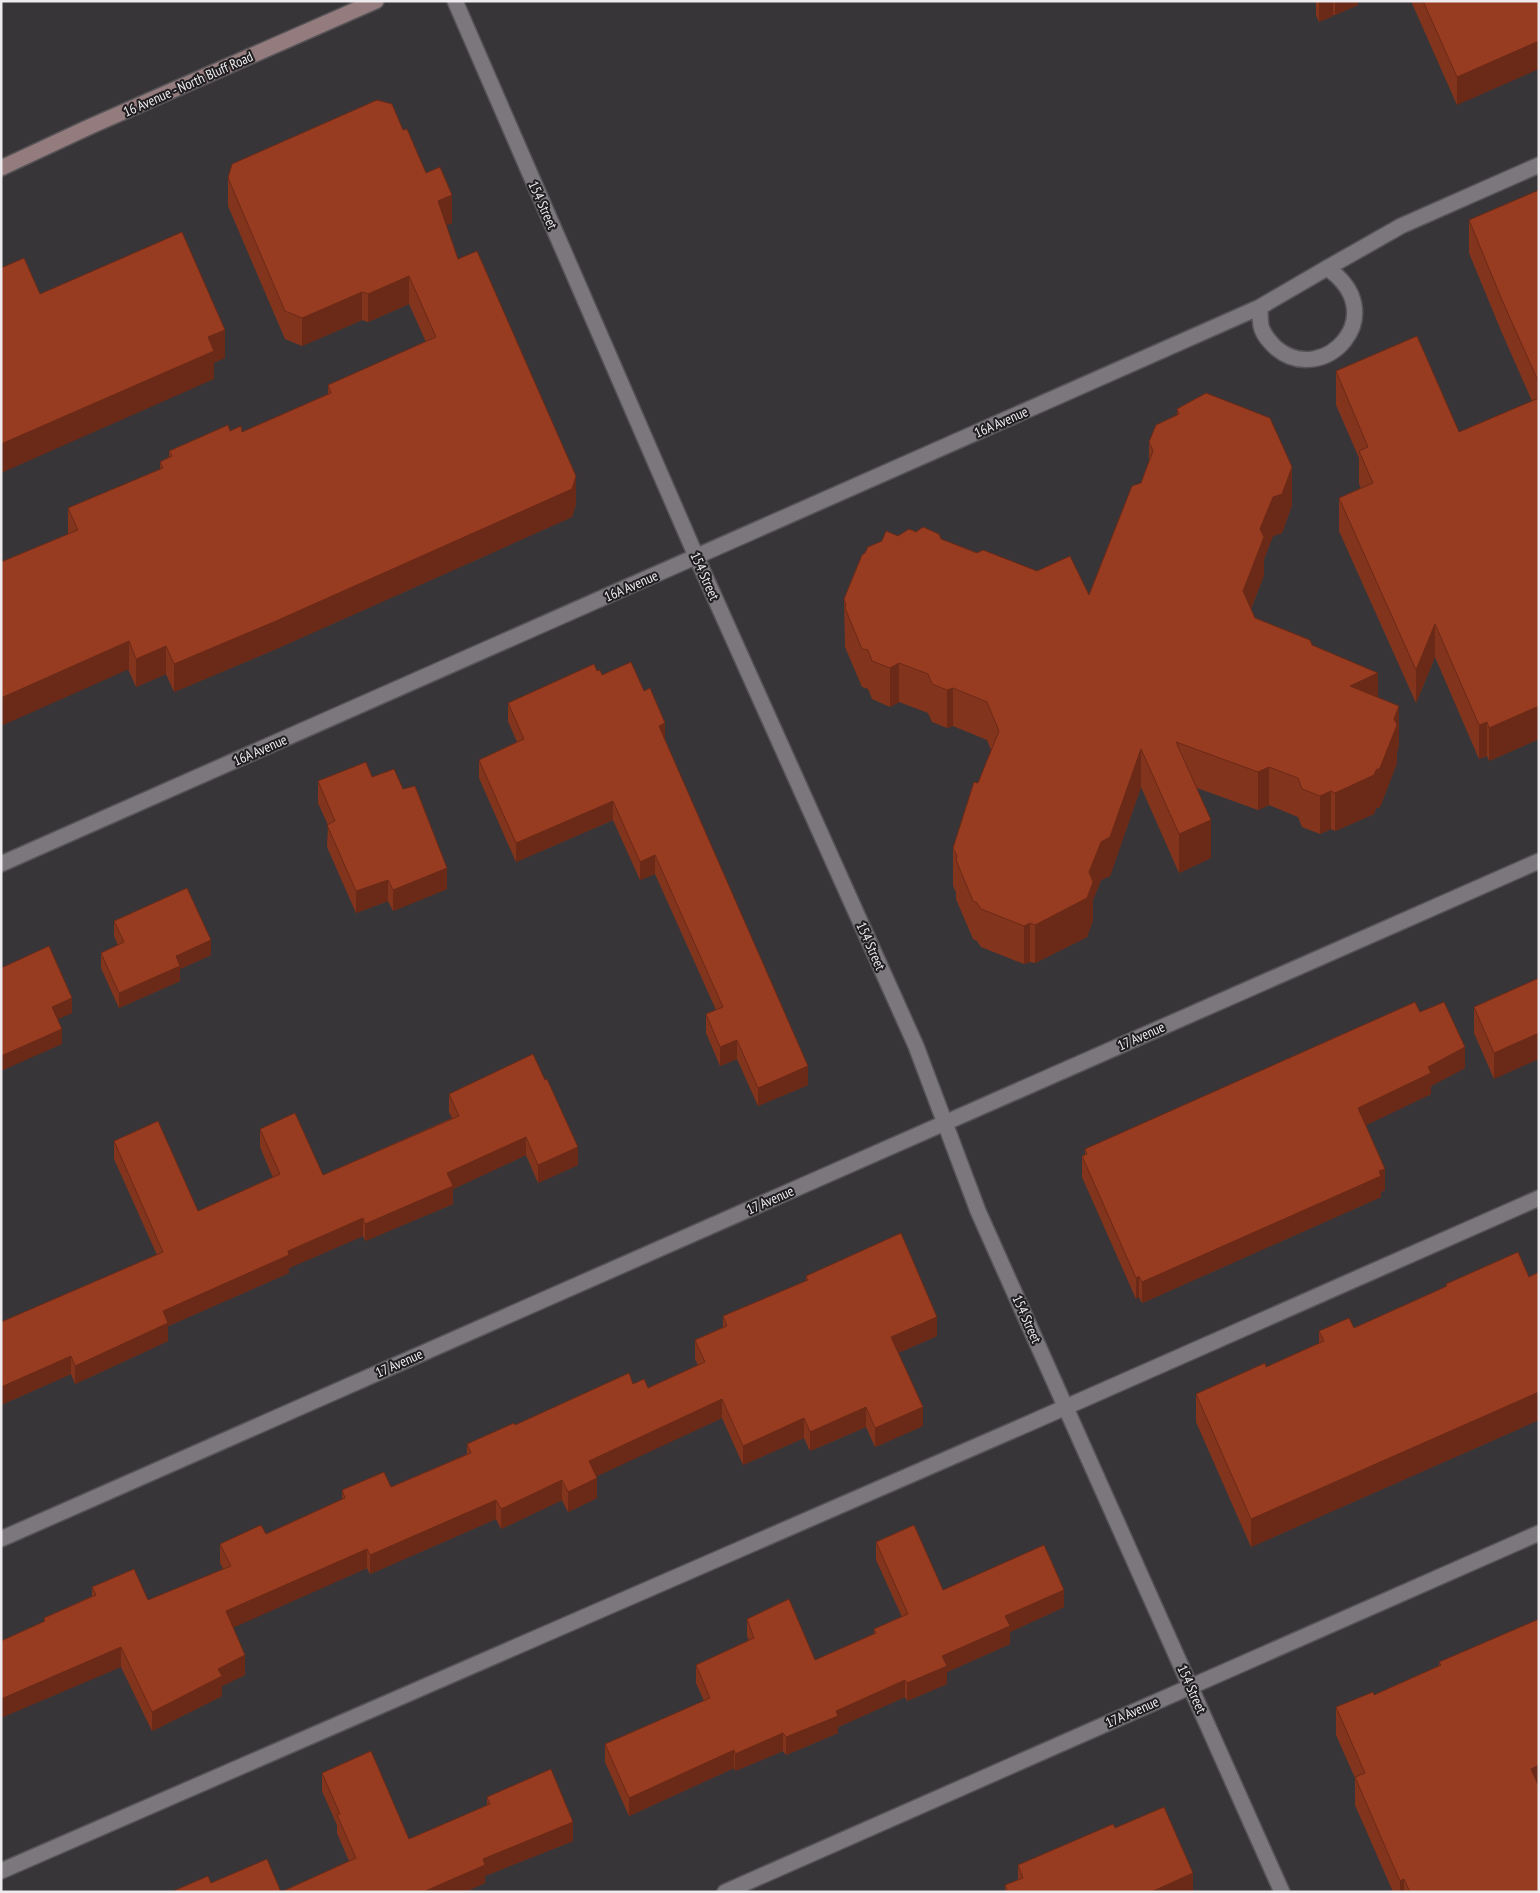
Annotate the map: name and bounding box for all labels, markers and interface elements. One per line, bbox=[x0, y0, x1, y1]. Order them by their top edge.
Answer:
street label: 16 Avenue - North Bluff Road bbox=[120, 47, 256, 121]
street label: 154 Street bbox=[524, 178, 562, 232]
street label: 16A Avenue bbox=[971, 402, 1031, 442]
street label: 154 Street bbox=[686, 549, 724, 603]
street label: 16A Avenue bbox=[601, 566, 661, 606]
street label: 16A Avenue bbox=[230, 730, 290, 770]
street label: 154 Street bbox=[852, 919, 890, 973]
street label: 17 Avenue bbox=[1115, 1018, 1168, 1054]
street label: 17 Avenue bbox=[744, 1182, 797, 1218]
street label: 154 Street bbox=[1008, 1292, 1046, 1346]
street label: 17 Avenue bbox=[373, 1345, 426, 1381]
street label: 154 Street bbox=[1173, 1662, 1211, 1716]
street label: 17A Avenue bbox=[1103, 1692, 1162, 1732]

